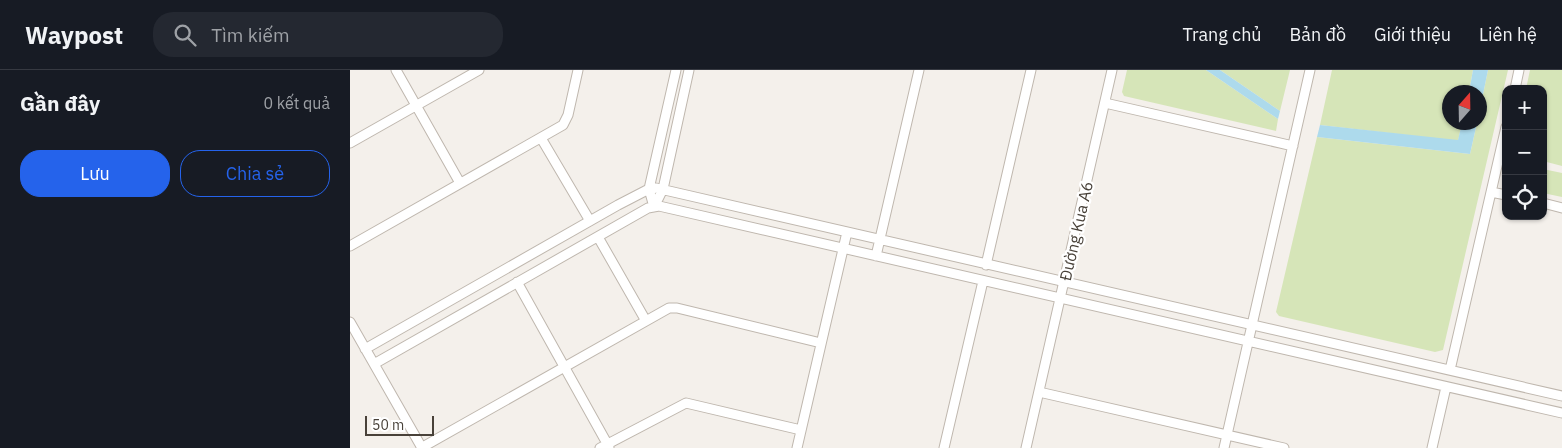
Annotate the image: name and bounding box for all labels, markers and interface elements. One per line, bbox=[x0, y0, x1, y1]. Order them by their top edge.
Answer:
search box bbox=[153, 12, 503, 57]
text: Waypost bbox=[25, 19, 123, 51]
icon: search bbox=[171, 21, 199, 49]
text: Tìm kiếm bbox=[211, 23, 290, 47]
text: Trang chủ bbox=[1182, 23, 1262, 46]
text: Bản đồ bbox=[1290, 23, 1346, 46]
text: Giới thiệu bbox=[1374, 23, 1451, 46]
text: Liên hệ bbox=[1479, 23, 1537, 46]
north arrow bbox=[1442, 85, 1487, 130]
map controls bbox=[1502, 85, 1547, 220]
button: + bbox=[1502, 85, 1547, 130]
text: Gần đây bbox=[20, 89, 100, 117]
text: 0 kết quả bbox=[263, 93, 330, 113]
button: − bbox=[1502, 130, 1547, 175]
button: Lưu bbox=[20, 150, 170, 197]
button: Chia sẻ bbox=[180, 150, 330, 197]
button: locate bbox=[1502, 175, 1547, 220]
street label: Đường Kua A6 bbox=[1055, 179, 1097, 283]
scale bar bbox=[365, 413, 434, 436]
text: 50 m bbox=[372, 416, 404, 434]

